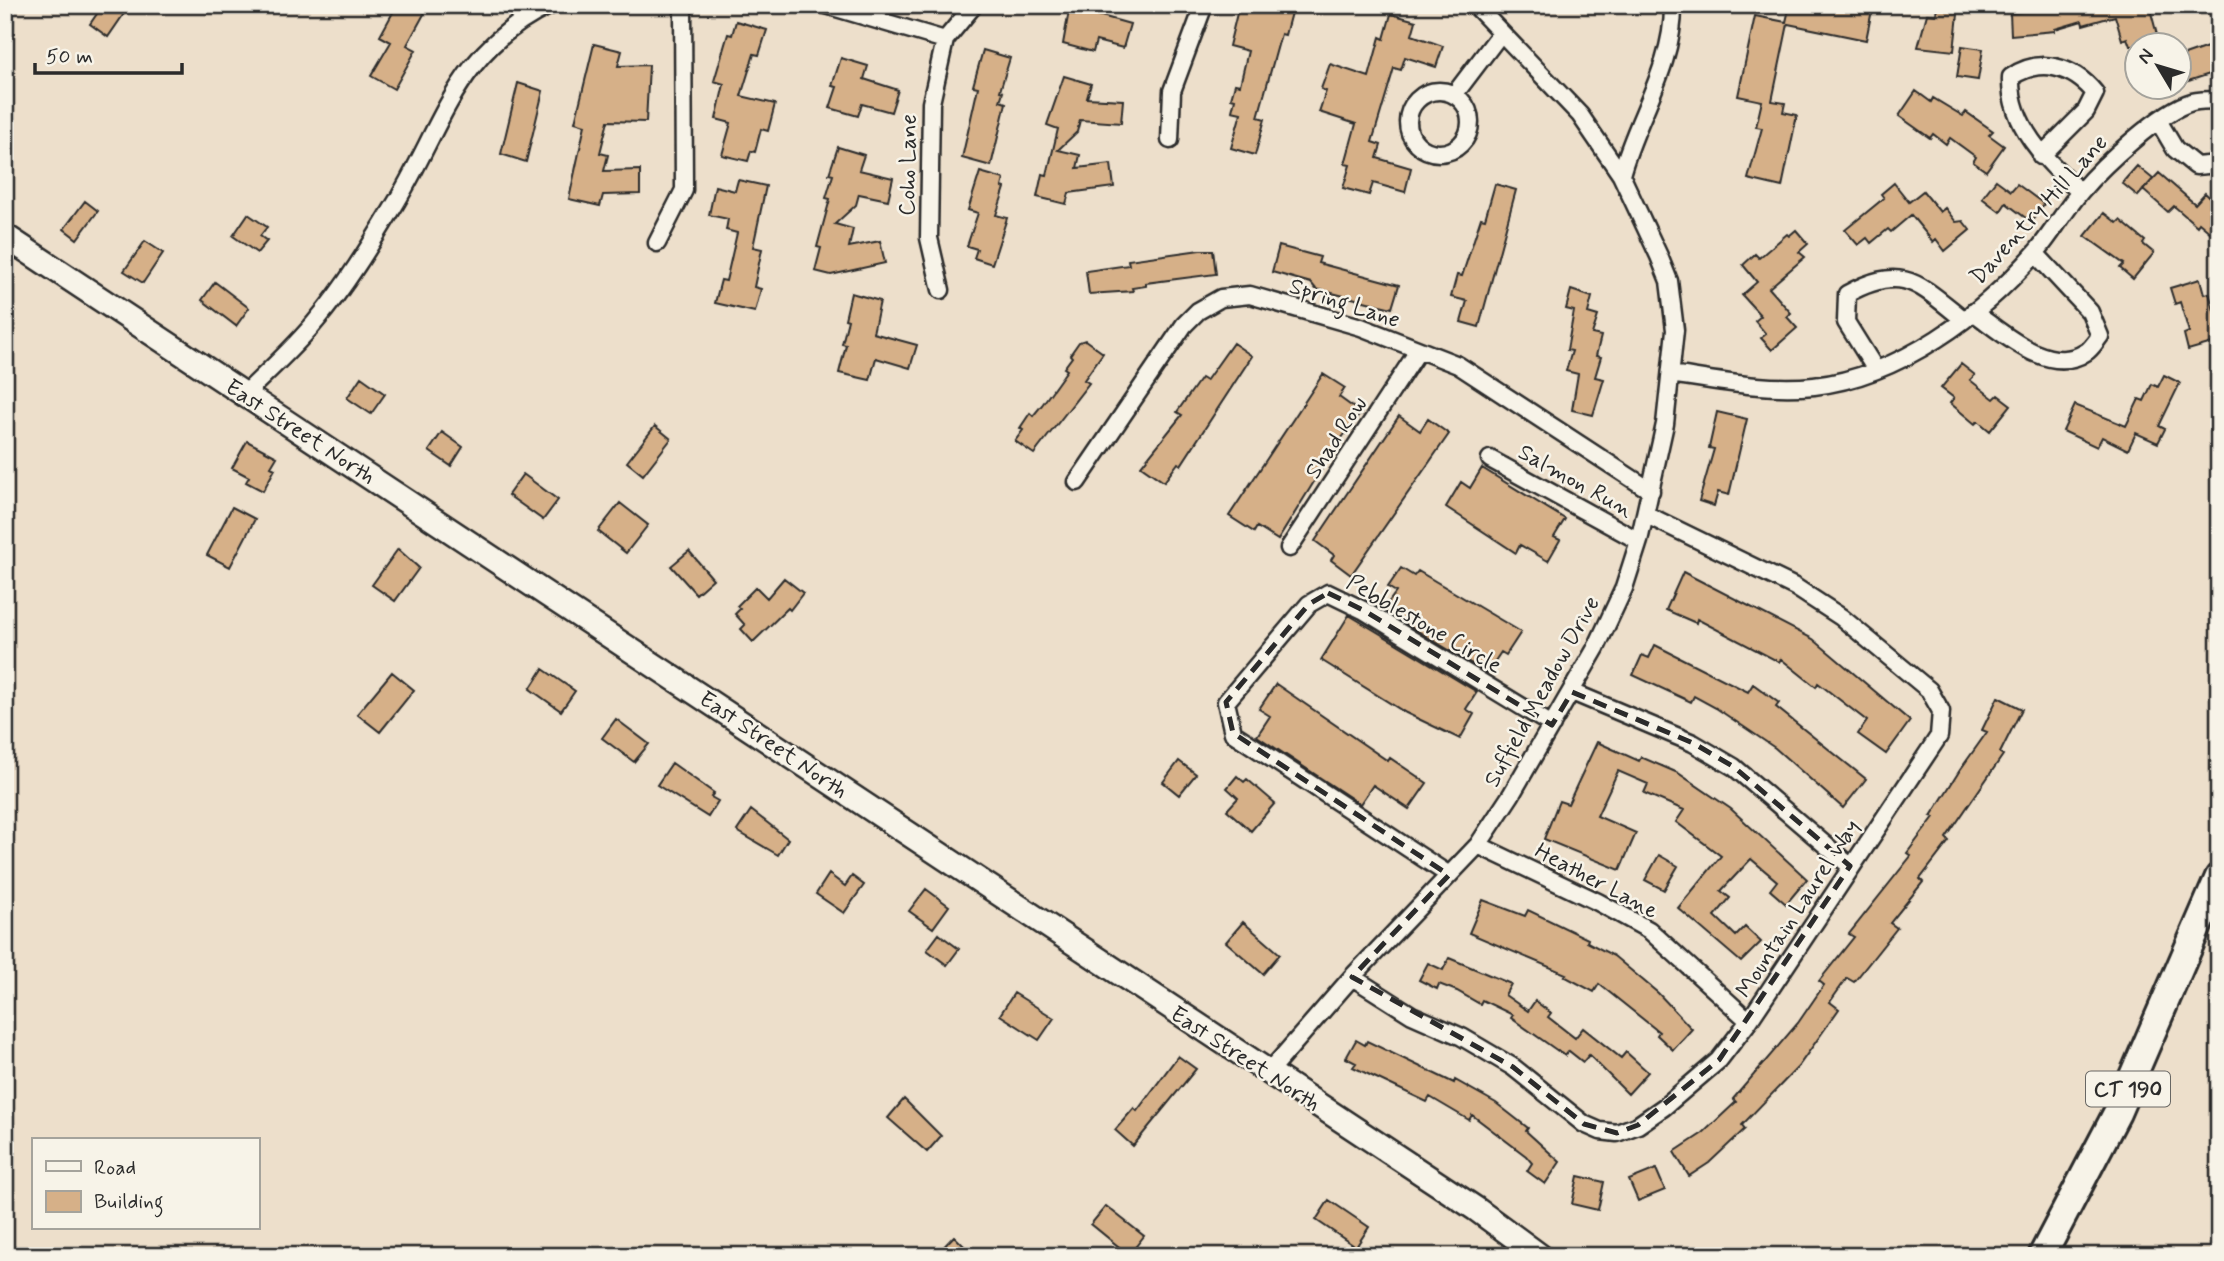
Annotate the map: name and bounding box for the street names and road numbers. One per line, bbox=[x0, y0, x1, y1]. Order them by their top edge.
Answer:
street label: Coho Lane bbox=[893, 114, 925, 216]
street label: Daventry Hill Lane bbox=[1964, 129, 2115, 292]
street label: Spring Lane bbox=[1285, 272, 1404, 338]
street label: East Street North bbox=[219, 373, 381, 492]
street label: Shad Row bbox=[1299, 391, 1374, 485]
street label: Salmon Run bbox=[1512, 438, 1638, 526]
street label: Pebblestone Circle bbox=[1341, 568, 1507, 681]
street label: Suffield Meadow Drive bbox=[1478, 591, 1608, 793]
street label: East Street North bbox=[693, 685, 853, 806]
street label: Mountain Laurel Way bbox=[1730, 814, 1868, 1004]
street label: Heather Lane bbox=[1529, 837, 1663, 927]
street label: East Street North bbox=[1164, 1000, 1326, 1119]
road number: CT 190 bbox=[2086, 1072, 2170, 1106]

